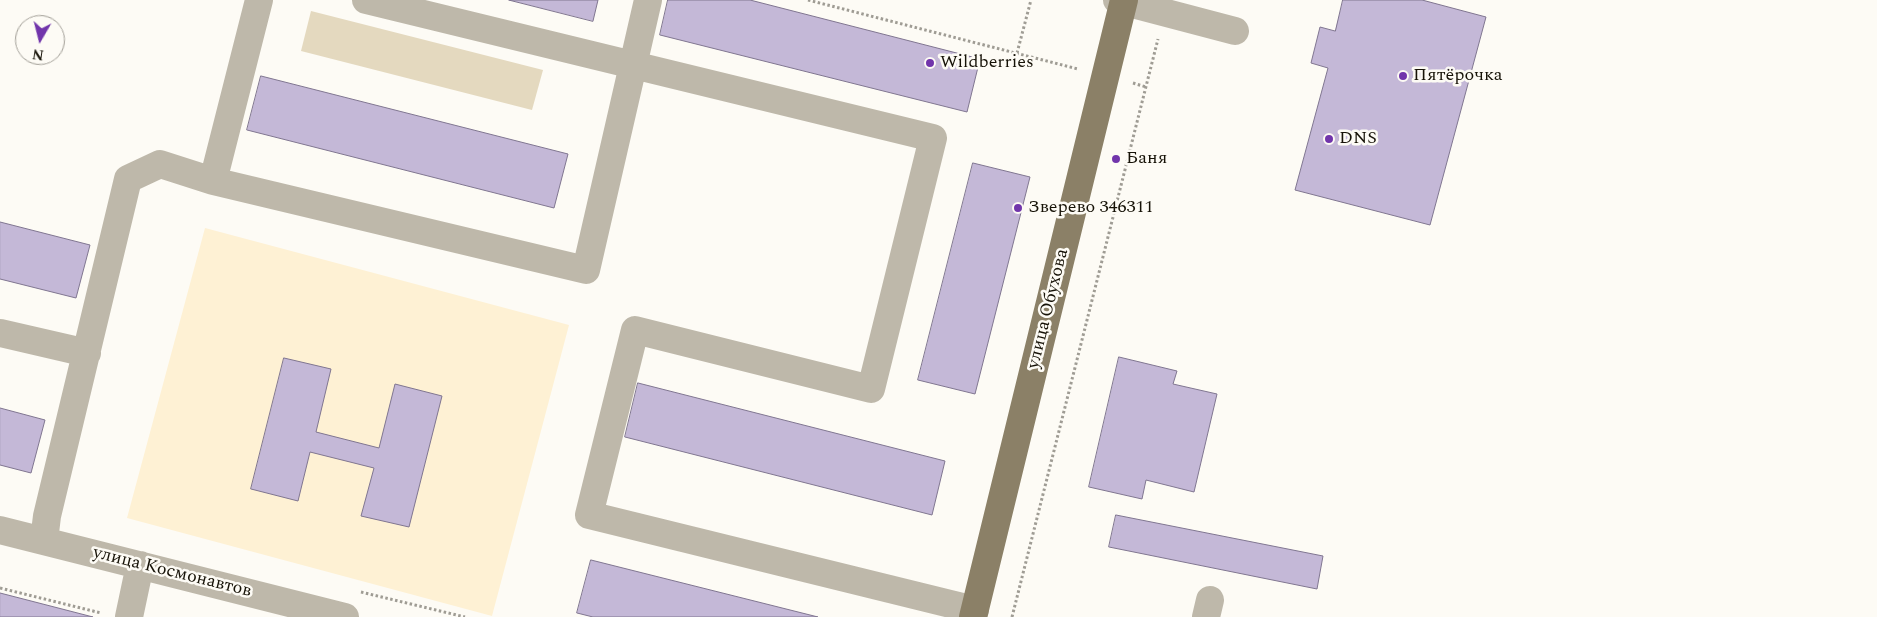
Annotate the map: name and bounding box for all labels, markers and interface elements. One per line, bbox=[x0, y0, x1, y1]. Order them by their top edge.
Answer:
north arrow bbox=[15, 15, 65, 65]
text: N bbox=[31, 43, 45, 66]
place label: Wildberries bbox=[940, 52, 1034, 74]
marker: Wildberries bbox=[924, 57, 936, 69]
place label: Пятёрочка bbox=[1413, 65, 1503, 87]
marker: Пятёрочка bbox=[1397, 70, 1409, 82]
place label: DNS bbox=[1339, 128, 1377, 150]
marker: DNS bbox=[1323, 133, 1335, 145]
place label: Баня bbox=[1126, 148, 1167, 170]
marker: Баня bbox=[1110, 153, 1122, 165]
place label: Зверево 346311 bbox=[1028, 197, 1154, 219]
marker: Зверево 346311 bbox=[1012, 202, 1024, 214]
street label: улица Обухова bbox=[1024, 247, 1074, 371]
street label: улица Космонавтов bbox=[91, 543, 253, 603]

